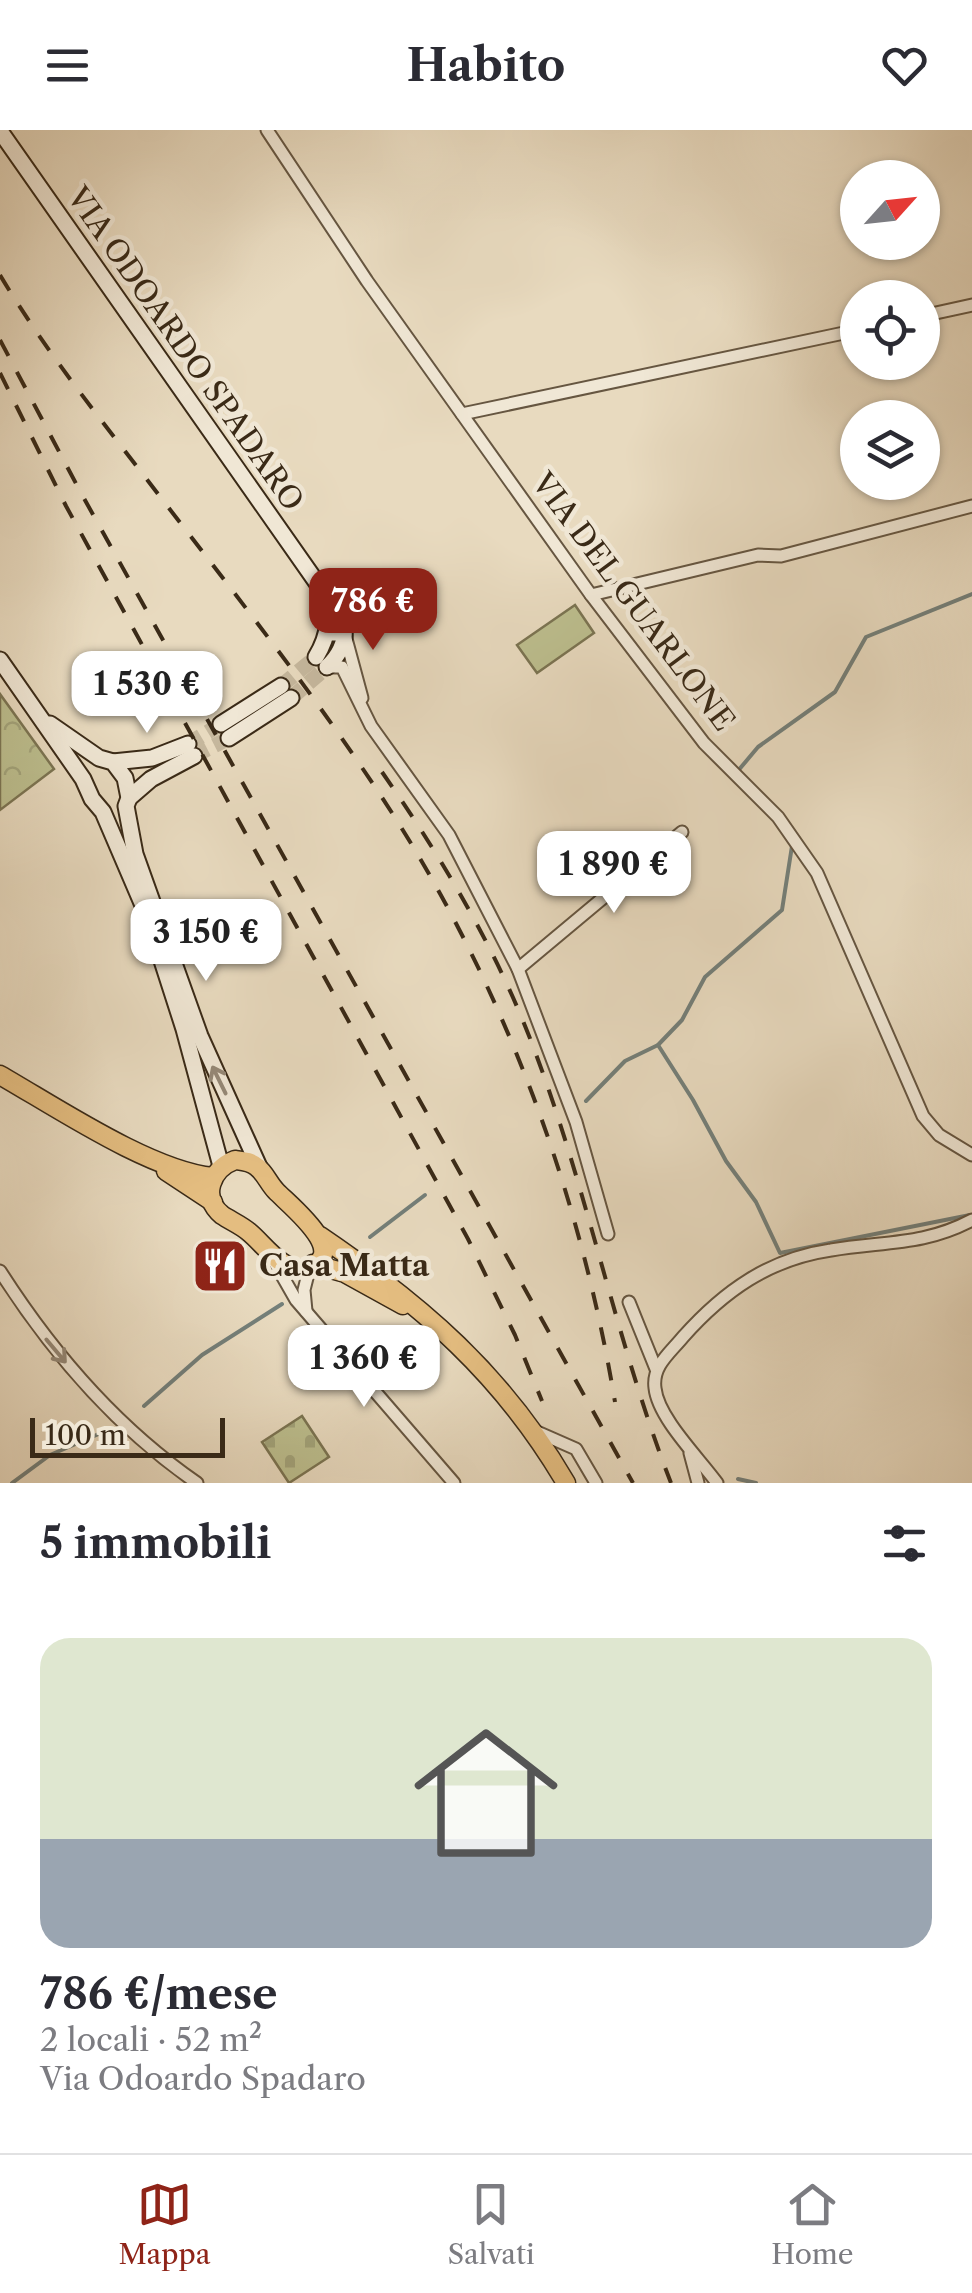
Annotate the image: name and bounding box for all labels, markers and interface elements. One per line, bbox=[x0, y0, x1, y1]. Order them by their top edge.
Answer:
text: Habito bbox=[407, 37, 565, 93]
icon: menu bbox=[40, 38, 95, 93]
icon: heart bbox=[877, 38, 932, 93]
north arrow bbox=[840, 160, 940, 260]
map controls bbox=[840, 160, 940, 500]
street label: VIA ODOARDO SPADARO bbox=[59, 179, 312, 518]
button: locate bbox=[840, 280, 940, 380]
button: layers bbox=[840, 400, 940, 500]
street label: VIA DEL GUARLONE bbox=[524, 464, 743, 738]
pin: 786 € bbox=[303, 568, 443, 653]
text: 786 € bbox=[331, 581, 415, 620]
pin: 1 530 € bbox=[55, 651, 239, 736]
text: 1 530 € bbox=[94, 664, 200, 703]
pin: 1 890 € bbox=[522, 831, 706, 916]
text: 1 890 € bbox=[559, 844, 669, 883]
pin: 3 150 € bbox=[114, 899, 298, 984]
text: 3 150 € bbox=[153, 912, 259, 951]
one-way arrow bbox=[208, 1066, 227, 1096]
restaurant icon: Casa Matta bbox=[190, 1236, 250, 1296]
place label: Casa Matta bbox=[259, 1247, 430, 1284]
pin: 1 360 € bbox=[272, 1325, 456, 1410]
one-way arrow bbox=[45, 1337, 67, 1363]
text: 1 360 € bbox=[310, 1338, 418, 1377]
scale bar bbox=[30, 1413, 225, 1458]
text: 100 m bbox=[45, 1418, 126, 1452]
icon: filters bbox=[877, 1516, 932, 1571]
text: 5 immobili bbox=[40, 1517, 271, 1569]
icon: home bbox=[396, 1703, 576, 1883]
text: 786 €/mese bbox=[40, 1968, 277, 2020]
text: 2 locali · 52 m² bbox=[40, 2020, 262, 2059]
text: Via Odoardo Spadaro bbox=[40, 2059, 366, 2098]
tab: Mappa bbox=[118, 2177, 211, 2271]
tab: Salvati bbox=[447, 2177, 534, 2271]
tab: Home bbox=[771, 2177, 854, 2271]

